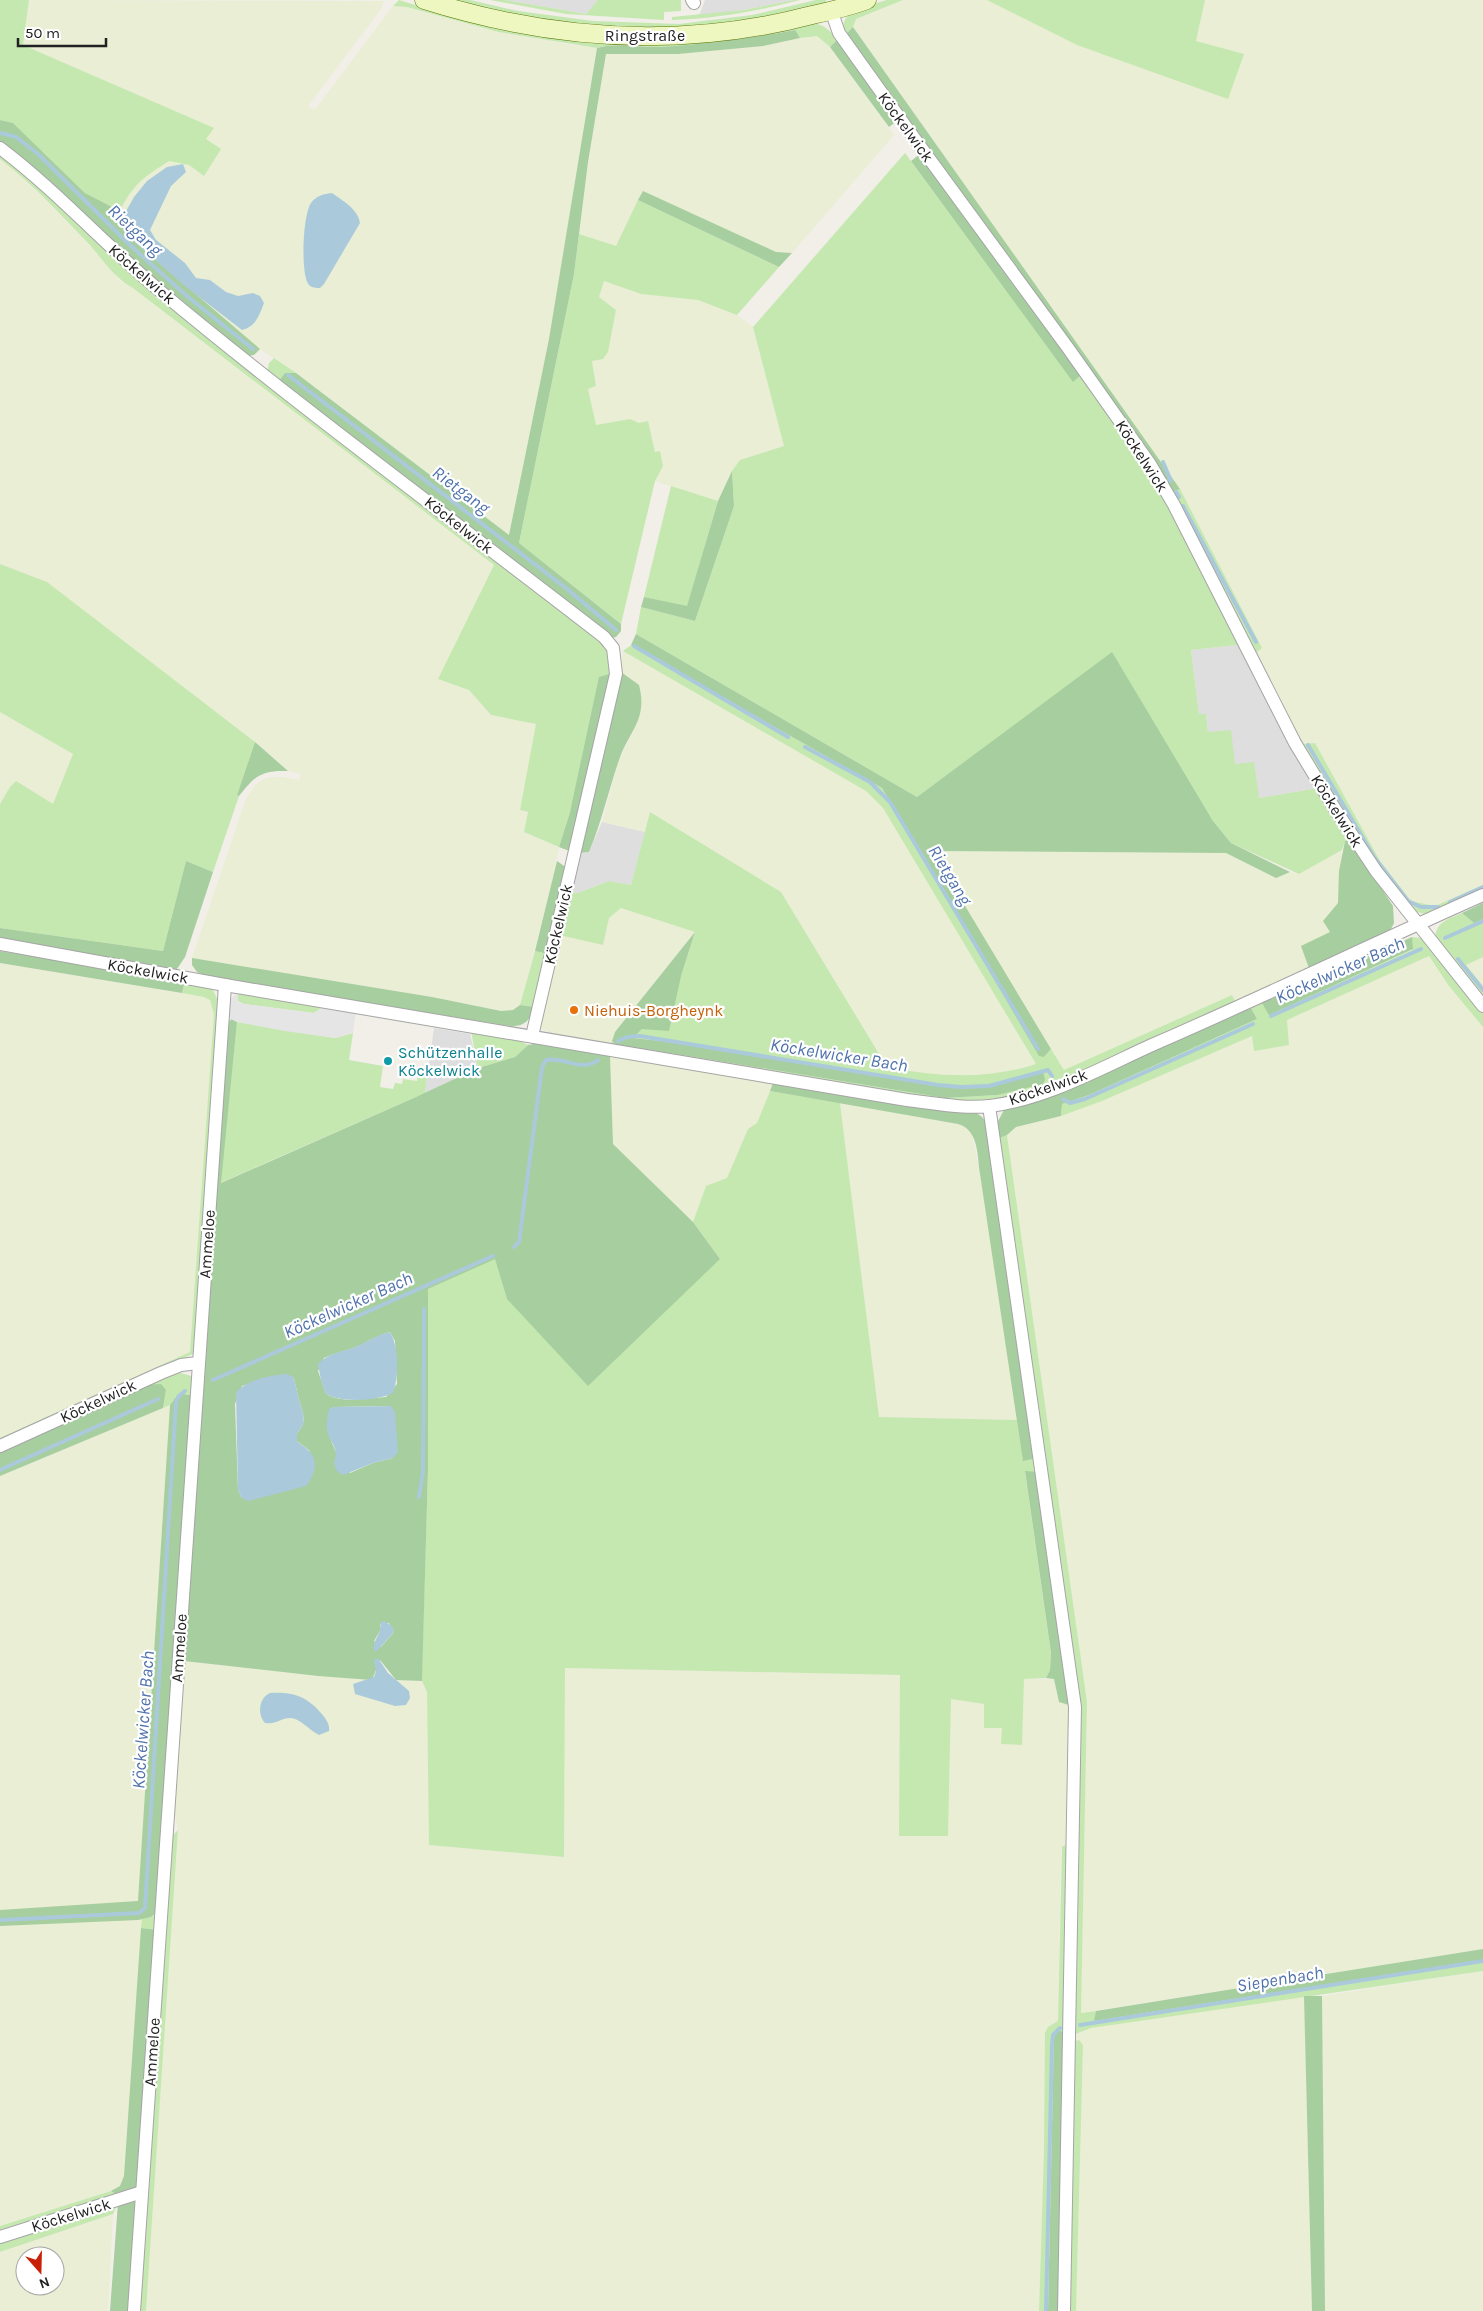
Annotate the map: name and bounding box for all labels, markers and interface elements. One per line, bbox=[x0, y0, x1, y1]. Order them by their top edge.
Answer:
scale bar bbox=[18, 15, 105, 47]
text: 50 m bbox=[25, 24, 60, 42]
street label: Ringstraße bbox=[605, 26, 685, 45]
street label: Köckelwick bbox=[874, 88, 938, 166]
water label: Rietgang bbox=[103, 199, 167, 261]
street label: Köckelwick bbox=[105, 240, 179, 308]
street label: Köckelwick bbox=[1112, 416, 1172, 496]
water label: Rietgang bbox=[428, 461, 495, 519]
street label: Köckelwick bbox=[421, 492, 497, 558]
street label: Köckelwick bbox=[1307, 771, 1367, 851]
water label: Rietgang bbox=[923, 841, 977, 910]
street label: Köckelwick bbox=[540, 882, 576, 966]
water label: Köckelwicker Bach bbox=[1272, 932, 1408, 1008]
street label: Köckelwick bbox=[106, 955, 190, 987]
place label: Niehuis-Borgheynk bbox=[584, 1001, 723, 1020]
marker: Niehuis-Borgheynk bbox=[568, 1004, 580, 1016]
water label: Köckelwicker Bach bbox=[769, 1033, 909, 1077]
place label: Schützenhalle Köckelwick bbox=[398, 1043, 502, 1080]
marker: Schützenhalle Köckelwick bbox=[382, 1055, 394, 1067]
street label: Köckelwick bbox=[1006, 1065, 1090, 1109]
street label: Ammeloe bbox=[195, 1209, 219, 1279]
water label: Köckelwicker Bach bbox=[280, 1267, 416, 1343]
street label: Köckelwick bbox=[57, 1375, 139, 1427]
street label: Ammeloe bbox=[167, 1613, 191, 1683]
water label: Köckelwicker Bach bbox=[127, 1650, 159, 1790]
water label: Siepenbach bbox=[1235, 1961, 1325, 1997]
street label: Ammeloe bbox=[140, 2017, 164, 2087]
street label: Köckelwick bbox=[29, 2194, 113, 2236]
north arrow bbox=[15, 2246, 65, 2296]
text: N bbox=[37, 2273, 52, 2292]

